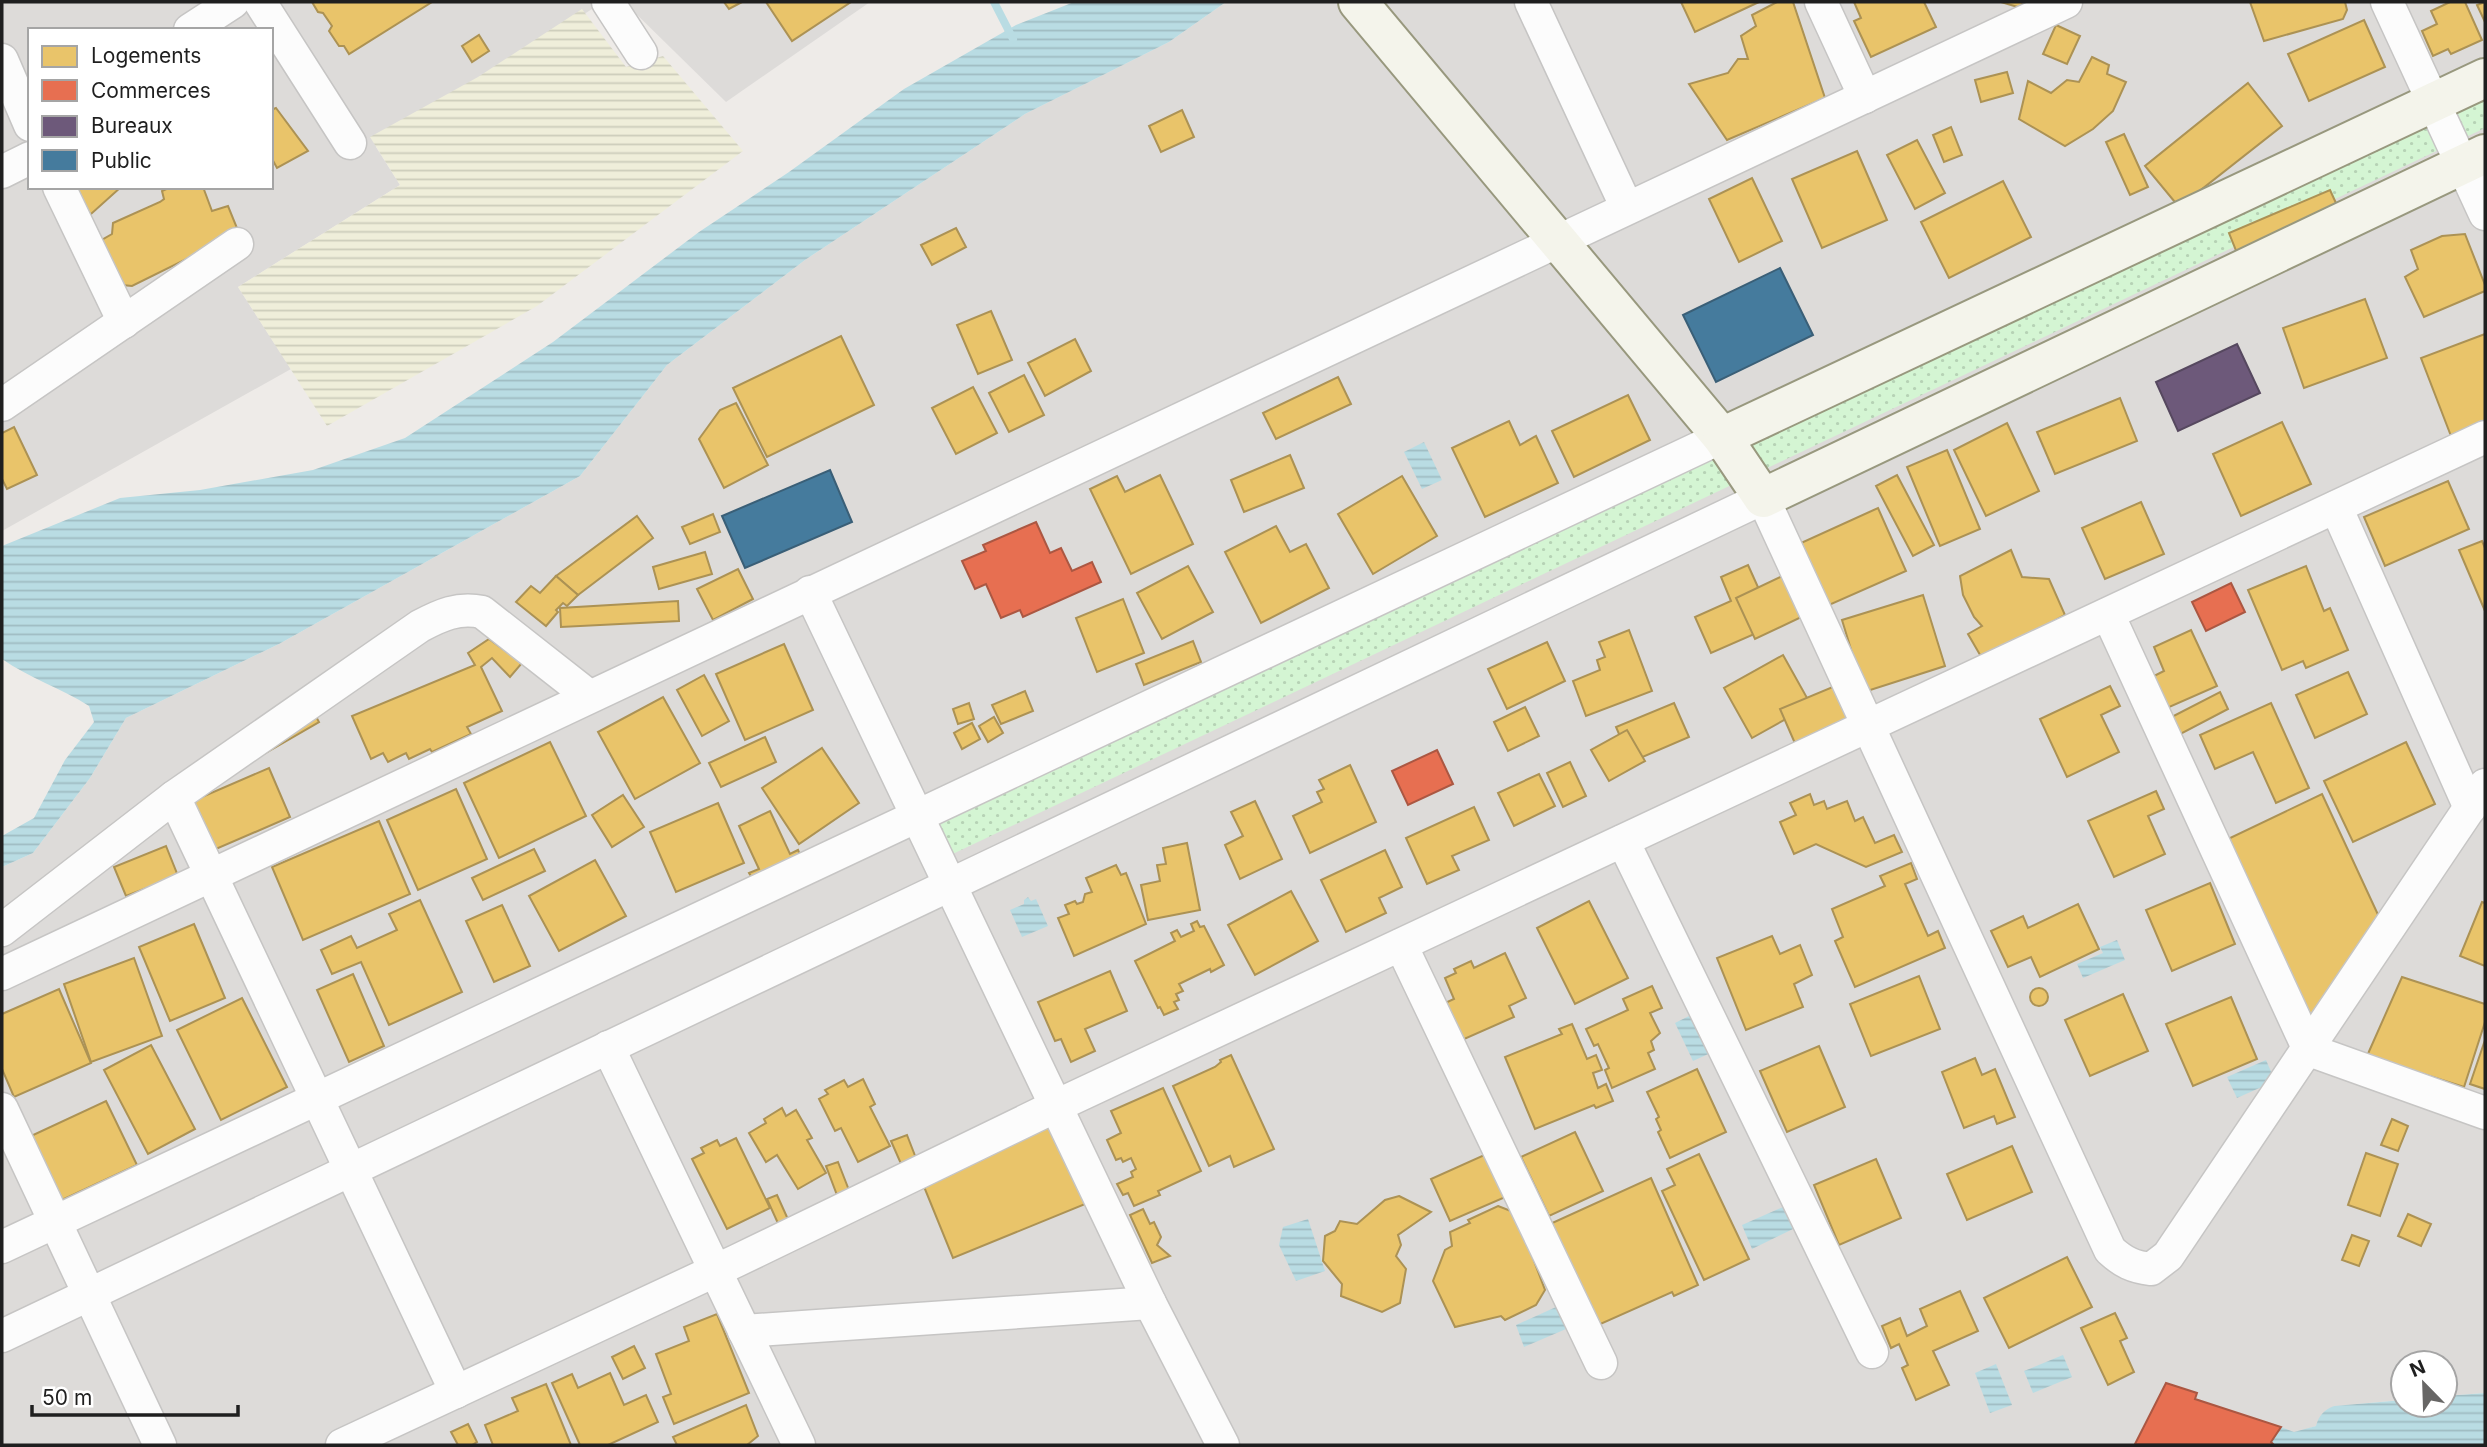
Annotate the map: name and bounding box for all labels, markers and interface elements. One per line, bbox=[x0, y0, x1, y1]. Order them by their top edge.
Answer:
legend bbox=[28, 28, 273, 189]
text: Logements bbox=[91, 43, 201, 68]
text: Commerces bbox=[91, 78, 211, 103]
text: Bureaux bbox=[91, 113, 173, 138]
text: Public bbox=[91, 148, 152, 173]
north arrow bbox=[2389, 1349, 2459, 1419]
text: N bbox=[2406, 1355, 2429, 1382]
scale bar bbox=[32, 1374, 238, 1418]
text: 50 m bbox=[42, 1385, 92, 1410]

